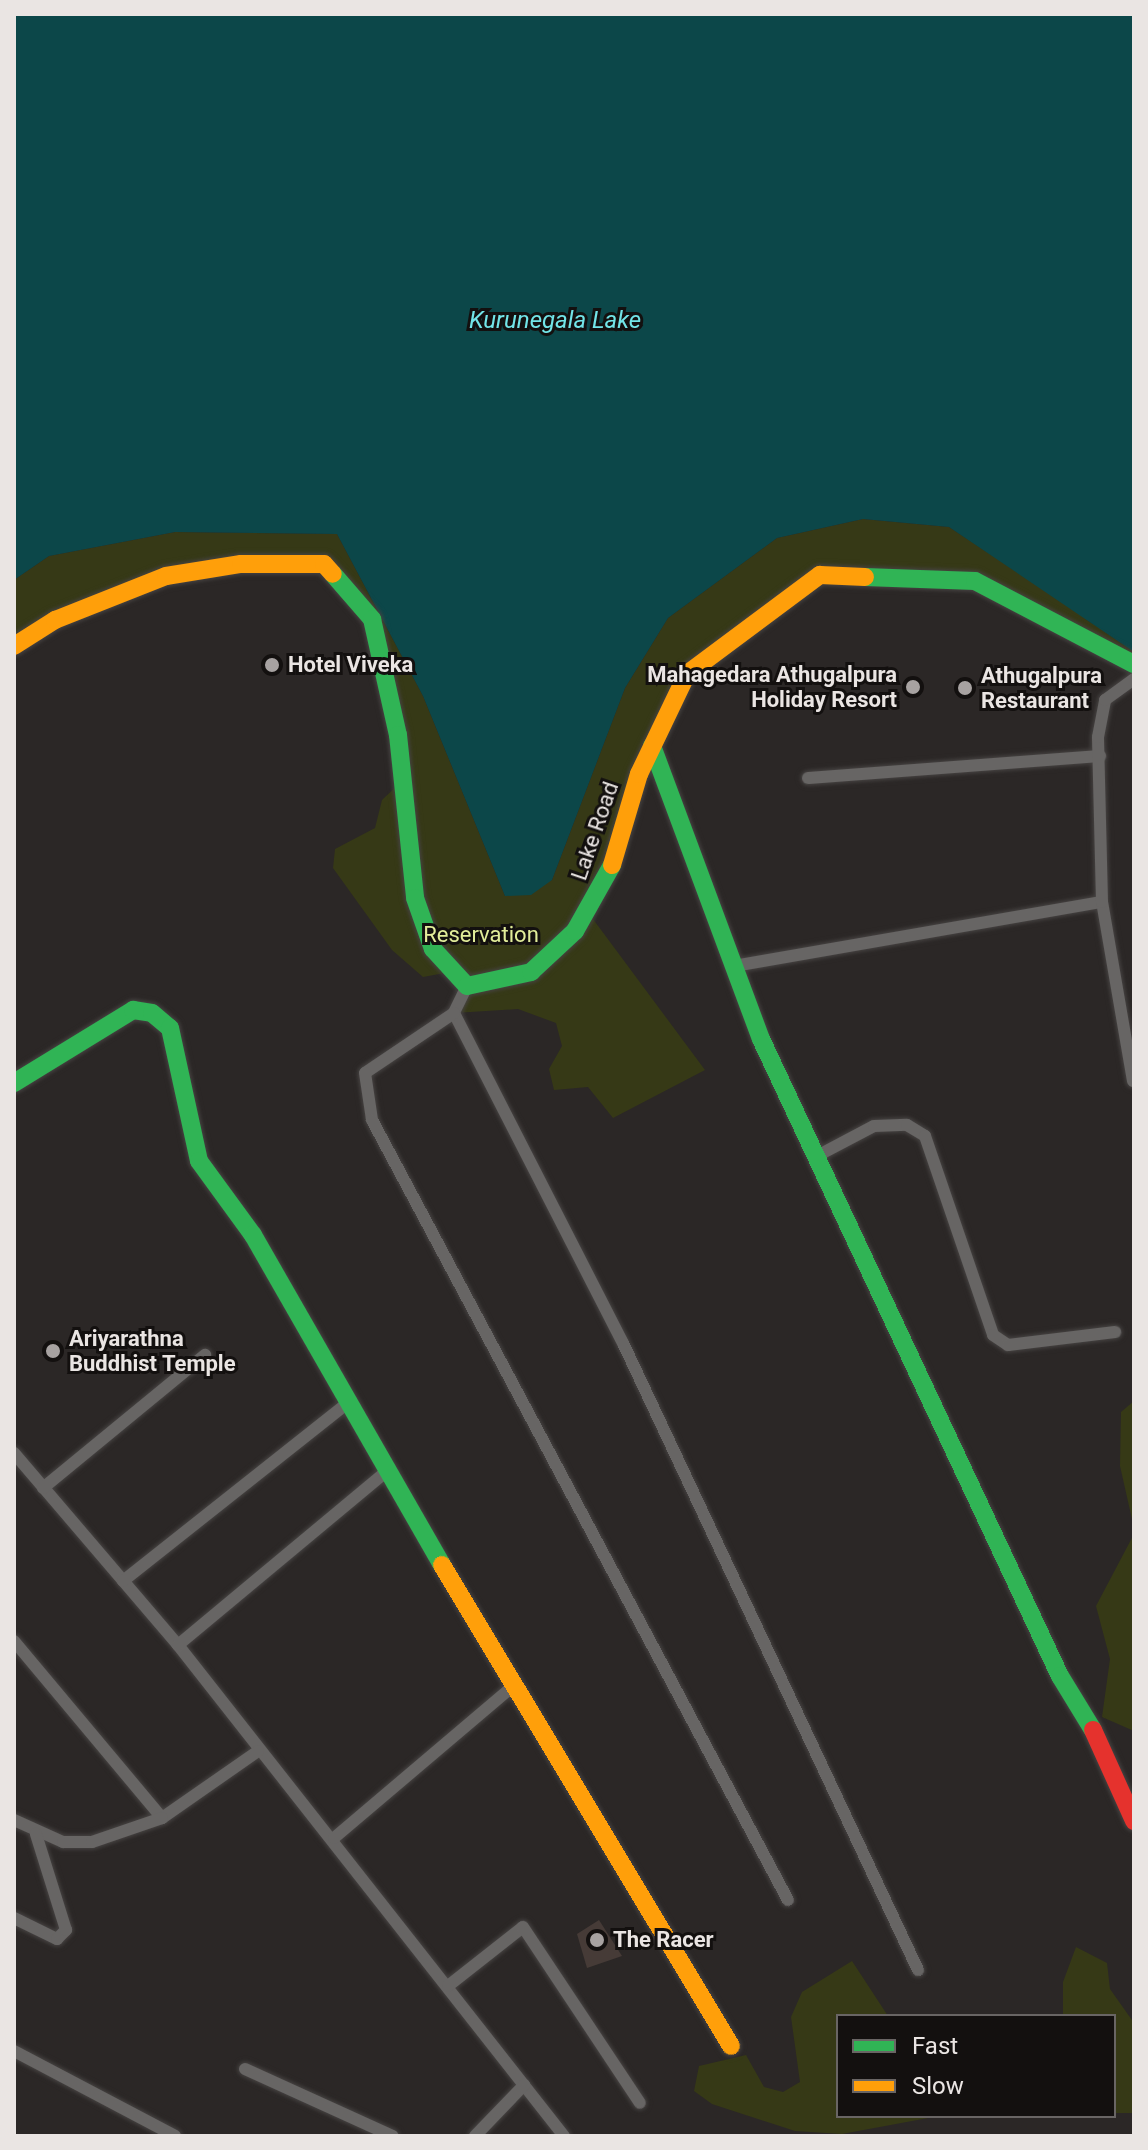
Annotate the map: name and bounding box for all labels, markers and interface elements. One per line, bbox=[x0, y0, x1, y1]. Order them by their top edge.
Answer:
water label: Kurunegala Lake bbox=[469, 307, 641, 335]
place label: Hotel Viveka bbox=[288, 652, 413, 678]
marker: Hotel Viveka bbox=[263, 656, 281, 674]
place label: Mahagedara Athugalpura Holiday Resort bbox=[647, 661, 897, 712]
place label: Athugalpura Restaurant bbox=[981, 662, 1102, 714]
marker: Mahagedara Athugalpura Holiday Resort bbox=[904, 678, 922, 696]
marker: Athugalpura Restaurant bbox=[956, 679, 974, 697]
street label: Lake Road bbox=[566, 778, 624, 884]
park label: Reservation bbox=[423, 922, 539, 948]
place label: Ariyarathna Buddhist Temple bbox=[69, 1325, 236, 1376]
marker: Ariyarathna Buddhist Temple bbox=[44, 1342, 62, 1360]
place label: The Racer bbox=[613, 1927, 714, 1953]
marker: The Racer bbox=[588, 1931, 606, 1949]
legend bbox=[836, 2014, 1116, 2118]
text: Fast bbox=[912, 2032, 958, 2060]
text: Slow bbox=[912, 2072, 964, 2100]

